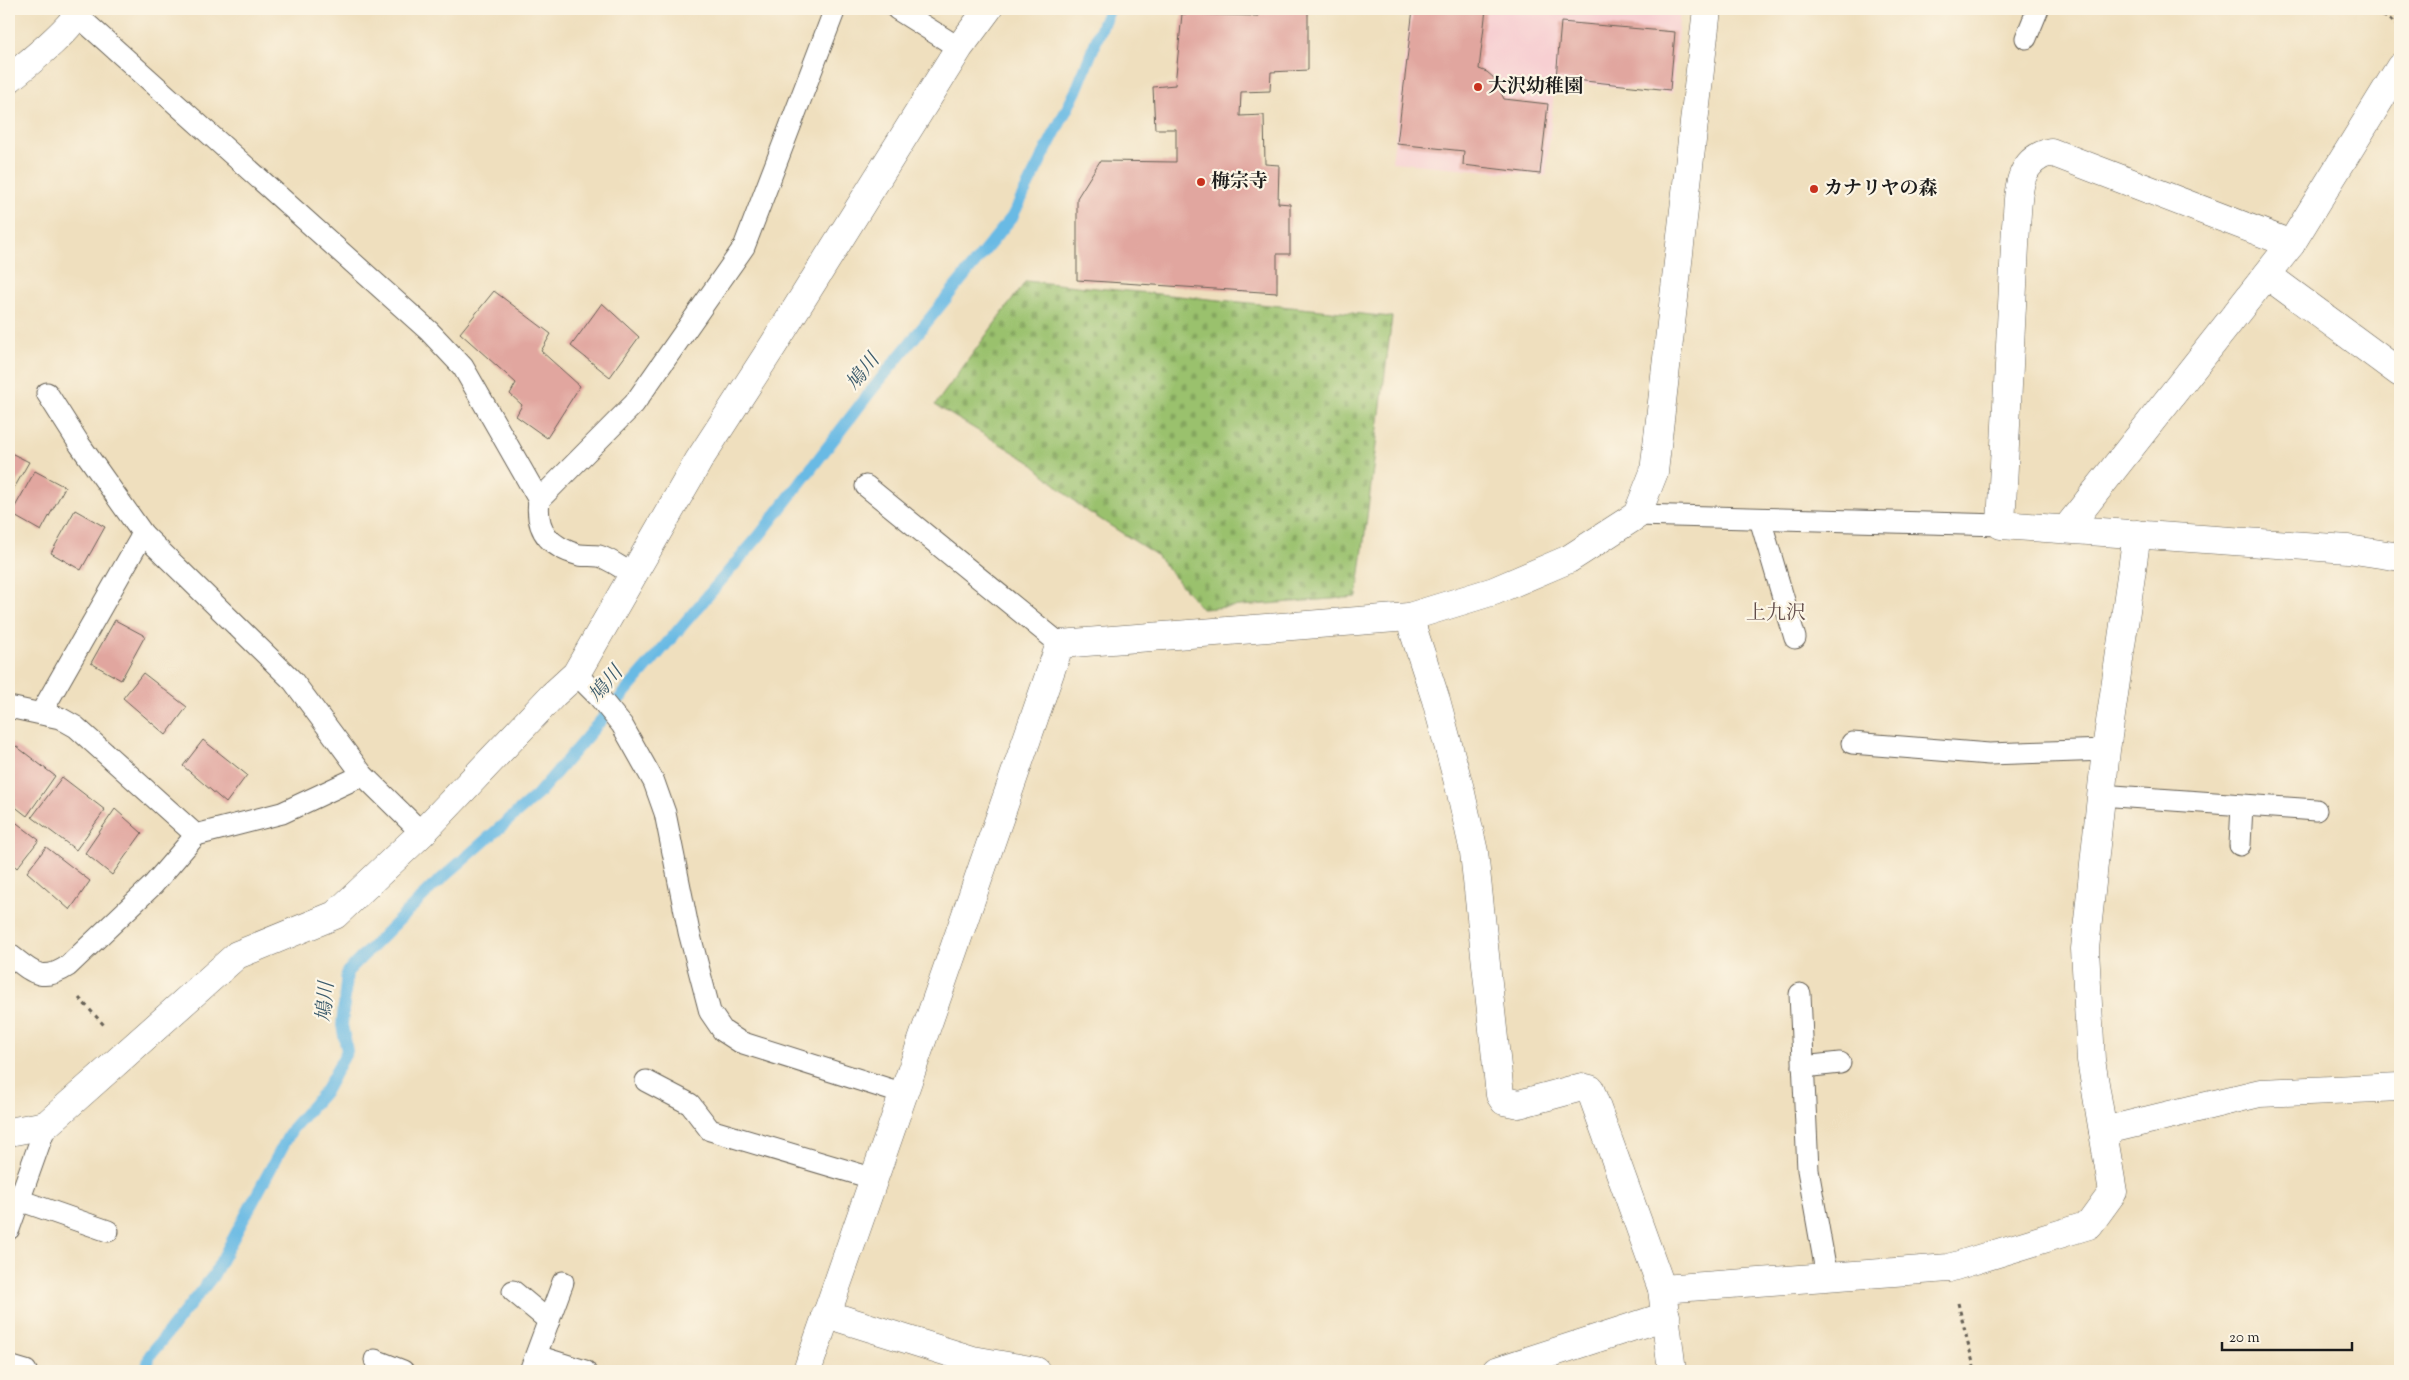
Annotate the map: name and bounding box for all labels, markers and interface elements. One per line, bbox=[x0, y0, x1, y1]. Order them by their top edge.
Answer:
place label: 大沢幼稚園 bbox=[1488, 74, 1583, 101]
marker: 大沢幼稚園 bbox=[1472, 81, 1484, 93]
place label: 梅宗寺 bbox=[1211, 169, 1268, 196]
marker: 梅宗寺 bbox=[1195, 176, 1207, 188]
place label: カナリヤの森 bbox=[1824, 176, 1938, 203]
marker: カナリヤの森 bbox=[1808, 183, 1820, 195]
water label: 鳩川 bbox=[840, 347, 889, 398]
district label: 上九沢 bbox=[1746, 600, 1806, 629]
water label: 鳩川 bbox=[583, 659, 632, 710]
water label: 鳩川 bbox=[311, 979, 343, 1023]
scale bar bbox=[2222, 1320, 2352, 1352]
text: 20 m bbox=[2229, 1328, 2260, 1349]

